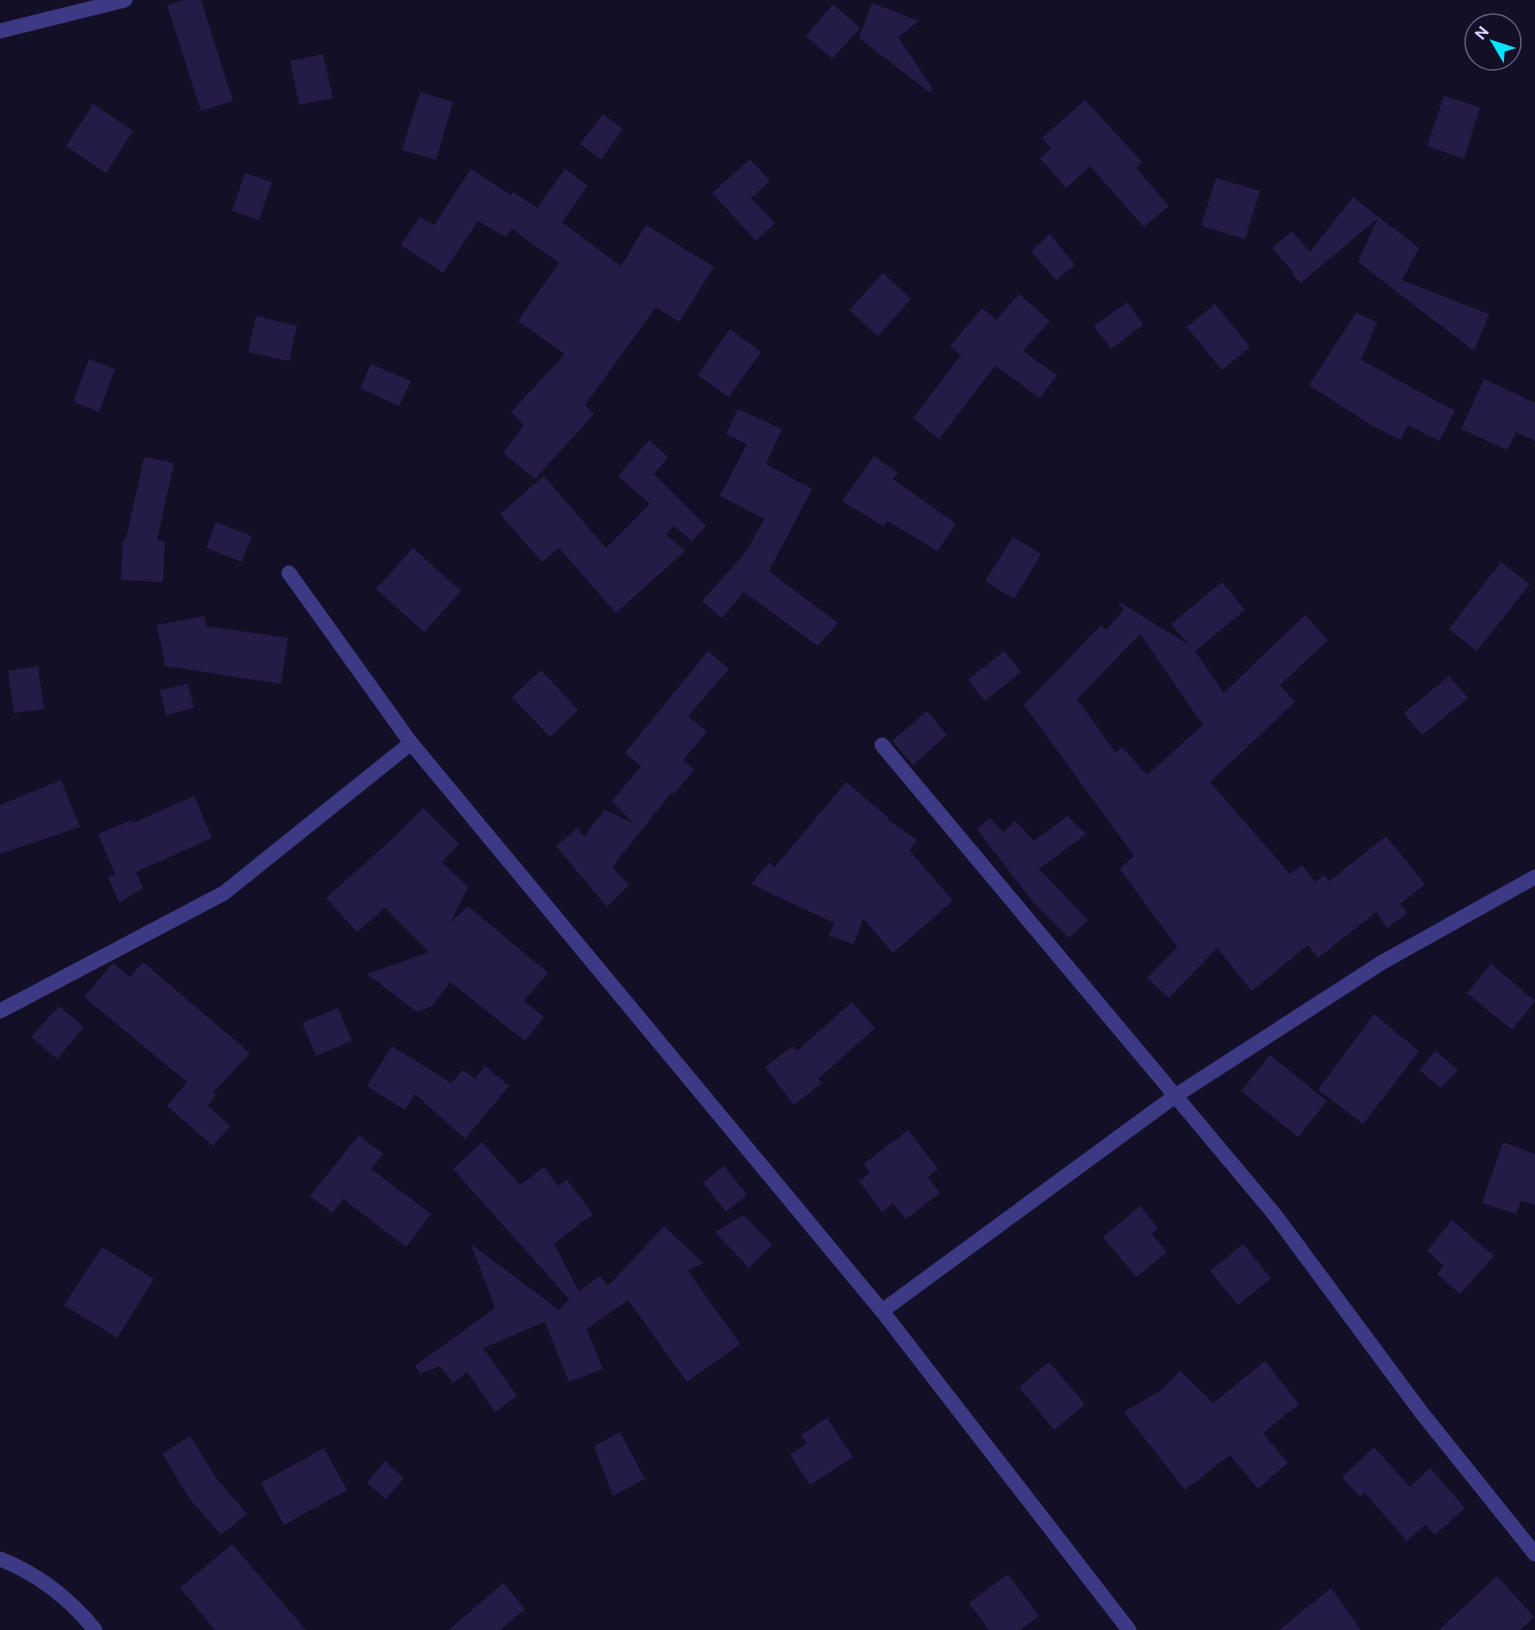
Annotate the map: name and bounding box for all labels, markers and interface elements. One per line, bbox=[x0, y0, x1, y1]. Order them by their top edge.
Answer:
north arrow bbox=[1463, 12, 1523, 72]
text: N bbox=[1471, 22, 1492, 43]

